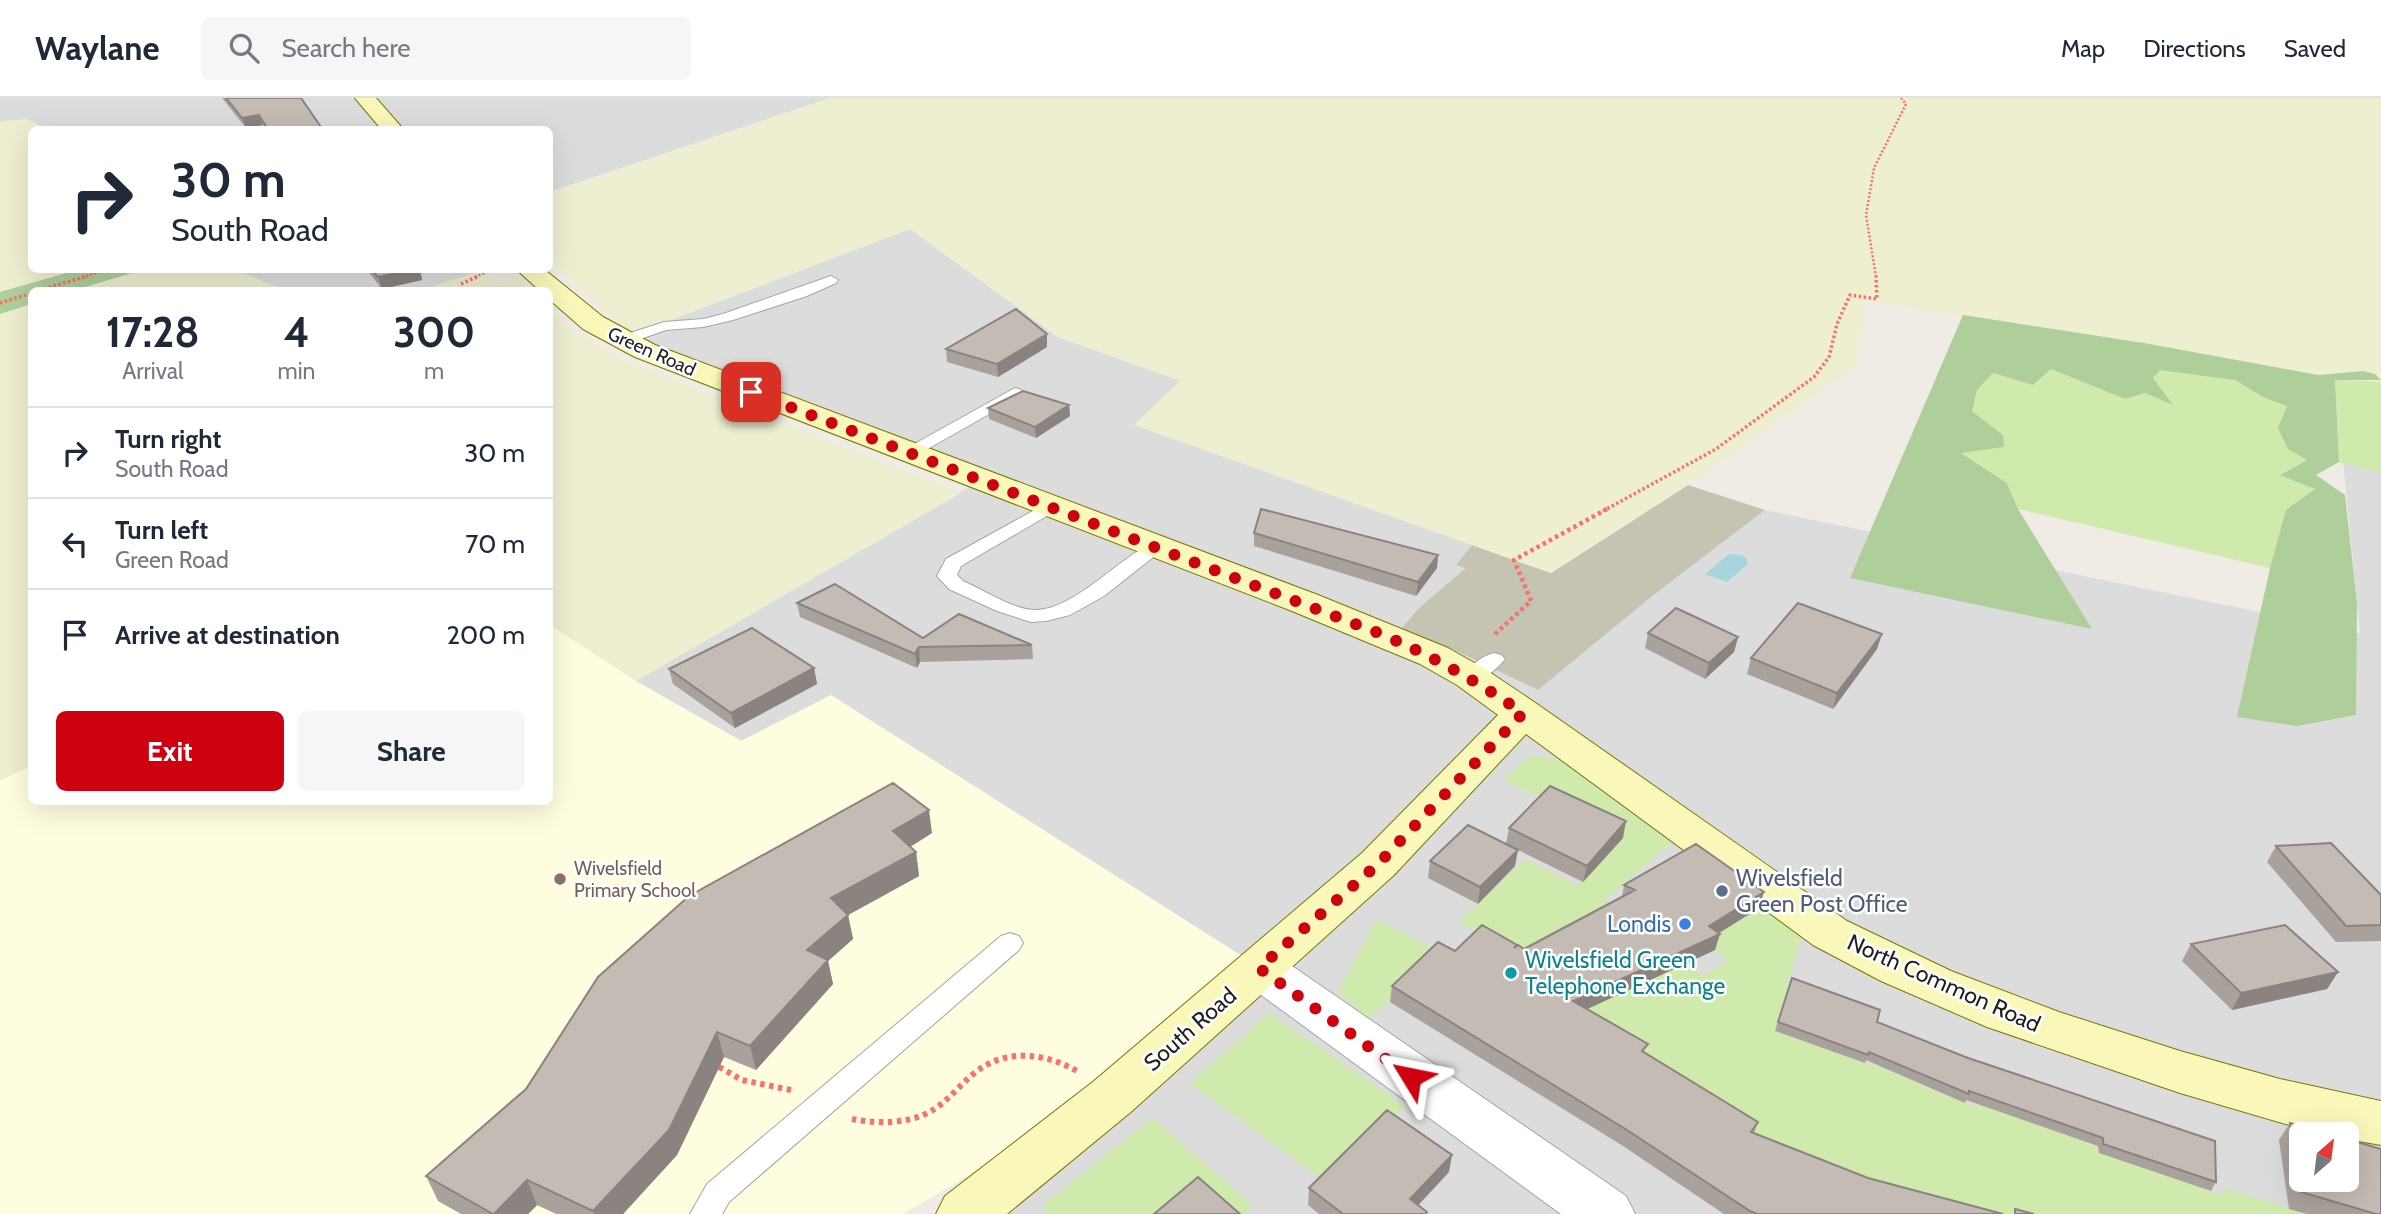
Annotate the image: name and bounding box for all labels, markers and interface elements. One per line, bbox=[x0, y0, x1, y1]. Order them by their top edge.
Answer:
search box bbox=[201, 17, 691, 80]
text: Waylane bbox=[35, 28, 159, 68]
icon: search bbox=[225, 29, 263, 67]
text: Search here bbox=[281, 32, 411, 64]
text: Map bbox=[2061, 34, 2105, 63]
text: Directions bbox=[2143, 34, 2246, 63]
text: Saved bbox=[2284, 34, 2346, 63]
text: 30 m bbox=[171, 150, 286, 209]
icon: right bbox=[56, 154, 147, 245]
text: South Road bbox=[171, 210, 329, 249]
text: 17:28 bbox=[106, 306, 200, 358]
text: 4 bbox=[283, 306, 309, 358]
text: 300 bbox=[393, 306, 475, 358]
street label: Green Road bbox=[604, 322, 699, 381]
text: Arrival bbox=[122, 357, 183, 385]
text: min bbox=[277, 357, 315, 385]
text: m bbox=[424, 357, 444, 385]
pin bbox=[721, 362, 781, 422]
icon: arrive bbox=[732, 373, 770, 411]
text: Turn right bbox=[115, 423, 221, 455]
icon: right bbox=[56, 434, 94, 472]
text: 30 m bbox=[464, 437, 525, 469]
text: South Road bbox=[115, 455, 228, 483]
text: Turn left bbox=[115, 514, 208, 546]
icon: left bbox=[56, 525, 94, 563]
text: 70 m bbox=[465, 528, 525, 560]
text: Green Road bbox=[115, 546, 229, 574]
icon: arrive bbox=[56, 616, 94, 654]
text: Arrive at destination bbox=[115, 619, 340, 651]
text: 200 m bbox=[446, 619, 525, 651]
button: Exit bbox=[56, 711, 284, 791]
button: Share bbox=[298, 711, 525, 791]
place label: Wivelsfield Primary School bbox=[574, 857, 696, 902]
place label: Wivelsfield Green Post Office bbox=[1736, 864, 1908, 918]
marker: Wivelsfield Primary School bbox=[552, 871, 568, 887]
marker: Wivelsfield Green Post Office bbox=[1714, 883, 1730, 899]
place label: Londis bbox=[1607, 910, 1671, 938]
marker: Londis bbox=[1677, 916, 1693, 932]
street label: North Common Road bbox=[1843, 928, 2045, 1038]
place label: Wivelsfield Green Telephone Exchange bbox=[1525, 946, 1726, 1000]
marker: Wivelsfield Green Telephone Exchange bbox=[1503, 965, 1519, 981]
street label: South Road bbox=[1138, 981, 1242, 1077]
position arrow bbox=[1374, 1040, 1448, 1114]
north arrow bbox=[2289, 1122, 2359, 1192]
map controls bbox=[2289, 1122, 2359, 1192]

